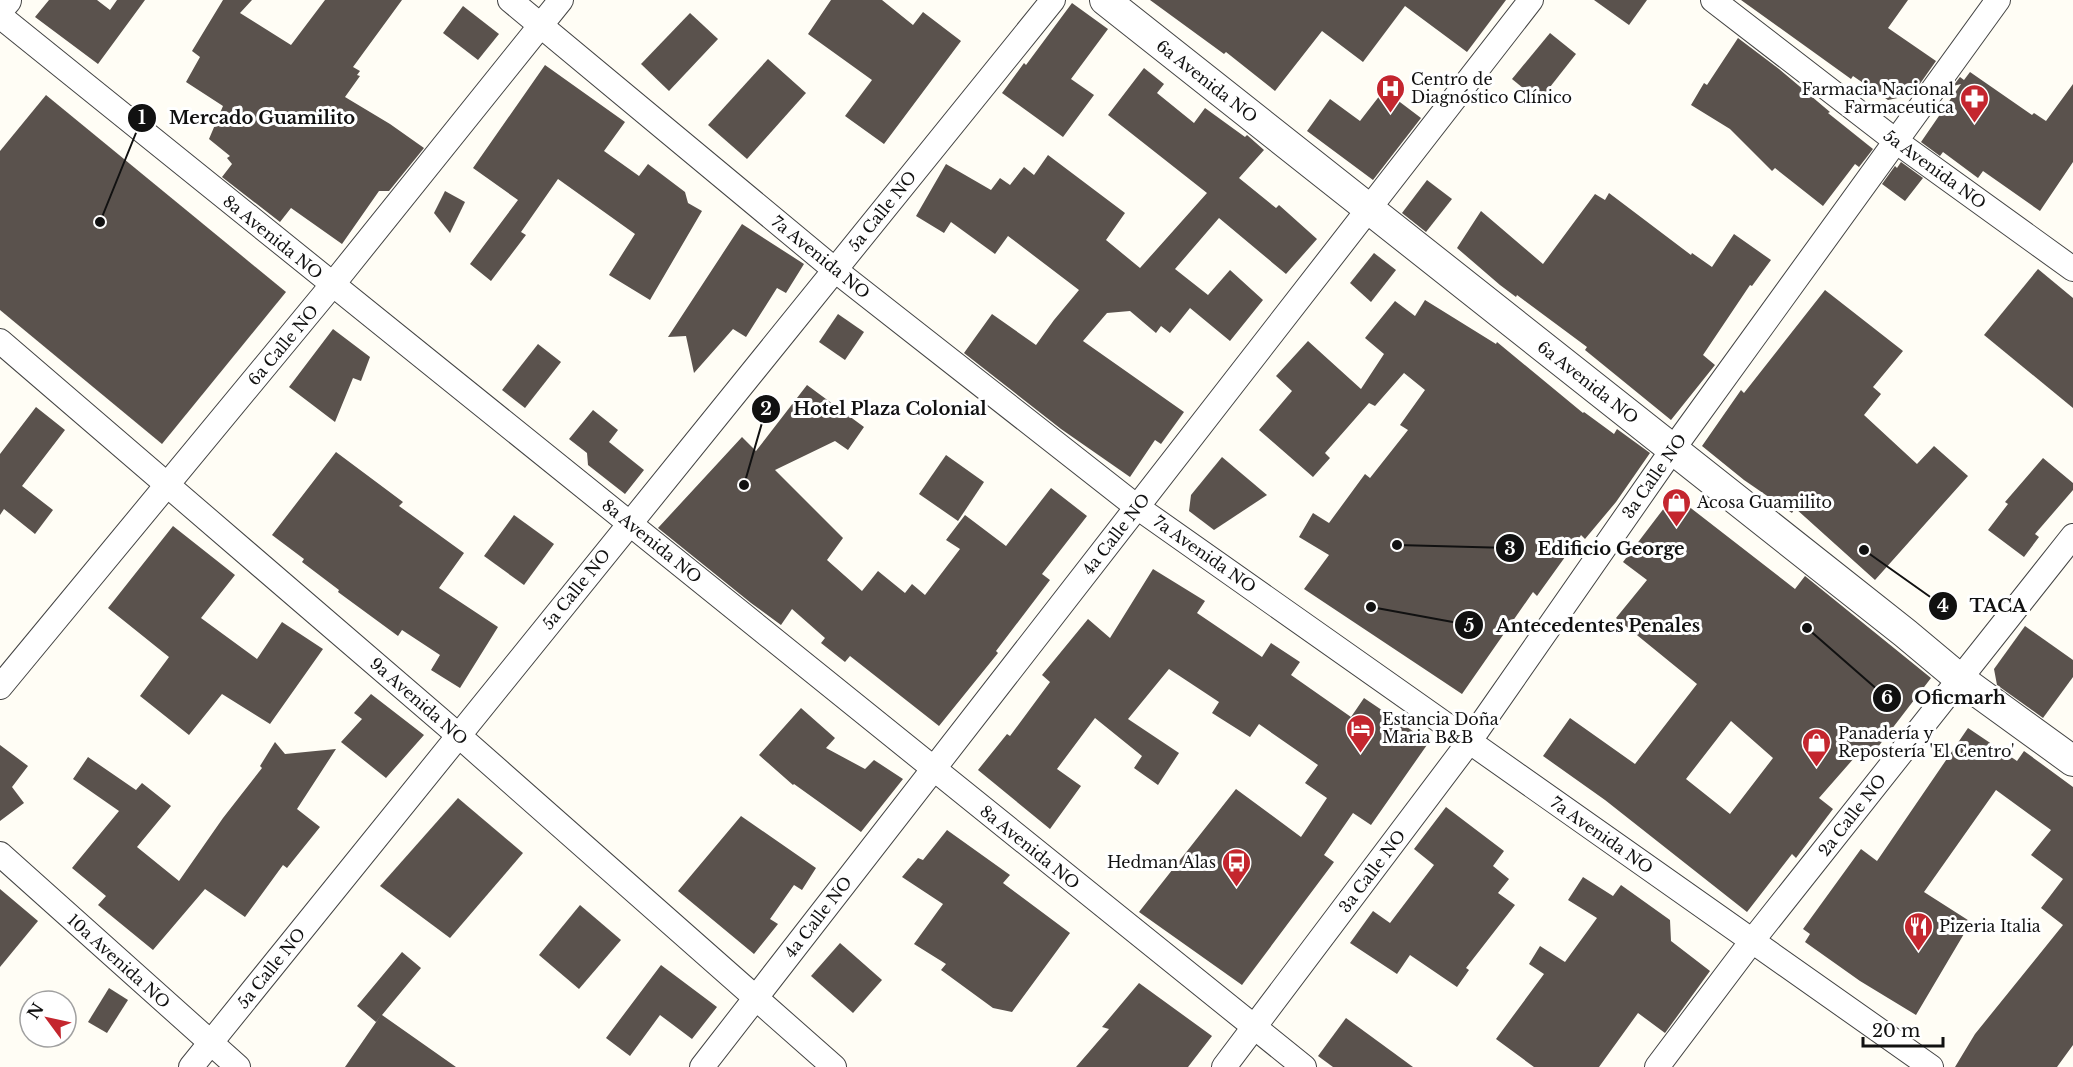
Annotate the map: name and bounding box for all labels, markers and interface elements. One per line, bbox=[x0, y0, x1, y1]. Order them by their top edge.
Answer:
street label: 6a Avenida NO bbox=[1152, 35, 1262, 127]
place label: Centro de Diagnóstico Clínico bbox=[1411, 69, 1572, 107]
hospital icon: Centro de Diagnóstico Clínico bbox=[1374, 72, 1406, 114]
place label: Farmacia Nacional Farmaceutica bbox=[1802, 79, 1954, 117]
pharmacy icon: Farmacia Nacional Farmaceutica bbox=[1959, 82, 1991, 124]
callout: Mercado Guamilito bbox=[127, 100, 367, 136]
text: 1 bbox=[138, 107, 146, 129]
text: Mercado Guamilito bbox=[169, 107, 355, 129]
street label: 5a Avenida NO bbox=[1880, 125, 1990, 213]
street label: 5a Calle NO bbox=[844, 167, 920, 255]
street label: 8a Avenida NO bbox=[219, 191, 327, 283]
street label: 7a Avenida NO bbox=[768, 211, 874, 303]
street label: 6a Calle NO bbox=[244, 301, 322, 389]
street label: 6a Avenida NO bbox=[1533, 336, 1643, 428]
callout: Hotel Plaza Colonial bbox=[751, 391, 998, 427]
text: 2 bbox=[760, 398, 772, 420]
text: Hotel Plaza Colonial bbox=[793, 398, 987, 420]
street label: 3a Calle NO bbox=[1618, 430, 1690, 522]
shop icon: Acosa Guamilito bbox=[1660, 486, 1692, 528]
street label: 4a Calle NO bbox=[1078, 489, 1154, 579]
place label: Acosa Guamilito bbox=[1696, 492, 1832, 512]
street label: 8a Avenida NO bbox=[598, 495, 706, 587]
street label: 7a Avenida NO bbox=[1150, 511, 1260, 597]
callout: Edificio George bbox=[1495, 530, 1696, 566]
text: 3 bbox=[1504, 538, 1516, 560]
text: Edificio George bbox=[1537, 538, 1685, 560]
street label: 5a Calle NO bbox=[538, 545, 614, 633]
callout: TACA bbox=[1928, 588, 2039, 624]
text: 4 bbox=[1937, 595, 1949, 617]
text: TACA bbox=[1969, 595, 2028, 617]
callout: Antecedentes Penales bbox=[1454, 607, 1712, 643]
text: 5 bbox=[1464, 615, 1474, 637]
text: Antecedentes Penales bbox=[1495, 615, 1700, 637]
street label: 9a Avenida NO bbox=[366, 653, 472, 749]
callout: Oficmarh bbox=[1872, 680, 2018, 716]
text: 6 bbox=[1881, 687, 1893, 709]
text: Oficmarh bbox=[1914, 687, 2006, 709]
place label: Estancia Doña Maria B&B bbox=[1382, 709, 1499, 747]
hotel icon: Estancia Doña Maria B&B bbox=[1345, 712, 1377, 754]
place label: Panadería y Repostería 'El Centro' bbox=[1838, 723, 2014, 761]
shop icon: Panadería y Repostería 'El Centro' bbox=[1801, 726, 1833, 768]
street label: 2a Calle NO bbox=[1814, 770, 1890, 860]
street label: 7a Avenida NO bbox=[1547, 792, 1657, 878]
street label: 8a Avenida NO bbox=[976, 801, 1084, 893]
street label: 3a Calle NO bbox=[1334, 826, 1410, 916]
bus stop icon: Hedman Alas bbox=[1221, 846, 1253, 888]
place label: Hedman Alas bbox=[1107, 852, 1216, 872]
street label: 4a Calle NO bbox=[780, 872, 856, 962]
street label: 10a Avenida NO bbox=[64, 910, 174, 1012]
restaurant icon: Pizeria Italia bbox=[1902, 910, 1934, 952]
place label: Pizeria Italia bbox=[1939, 916, 2041, 936]
street label: 5a Calle NO bbox=[233, 924, 309, 1012]
north arrow bbox=[18, 989, 78, 1049]
text: N bbox=[23, 999, 48, 1023]
scale bar bbox=[1863, 1010, 1942, 1048]
text: 20 m bbox=[1872, 1020, 1920, 1042]

